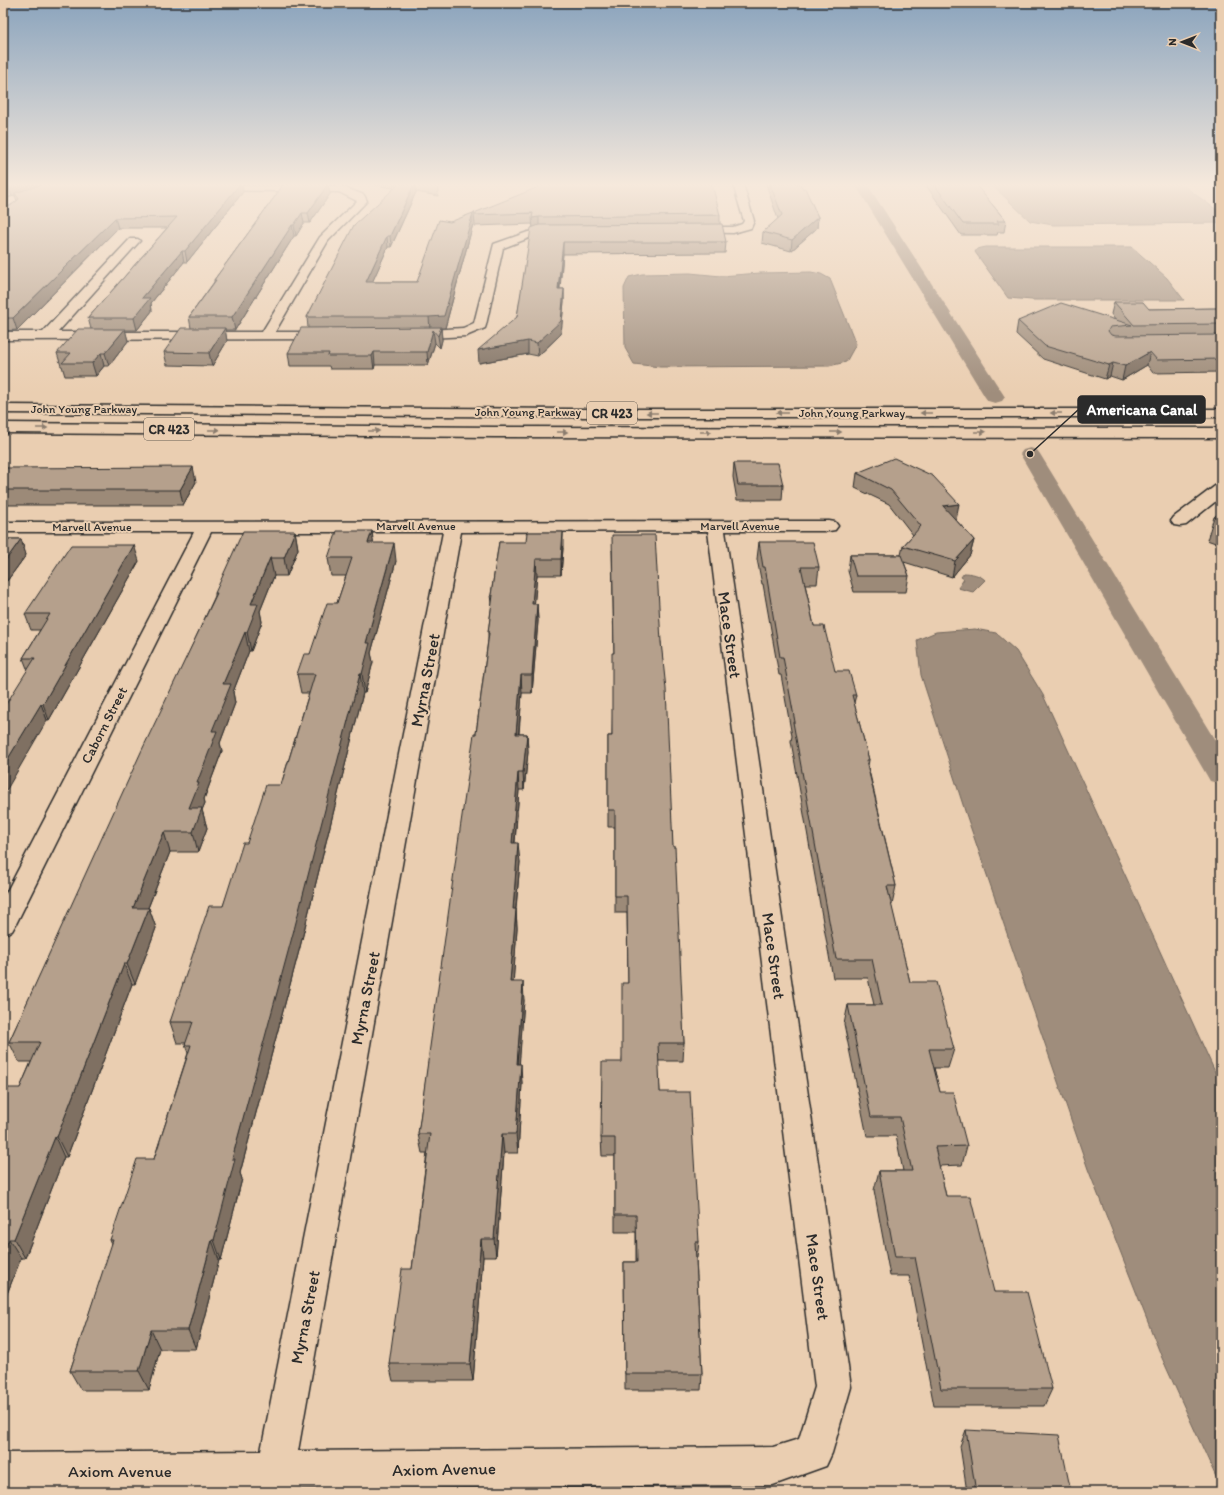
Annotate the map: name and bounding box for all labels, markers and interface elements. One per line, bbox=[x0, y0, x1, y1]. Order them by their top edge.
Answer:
north arrow bbox=[1162, 22, 1202, 62]
text: N bbox=[1166, 38, 1179, 46]
callout: Americana Canal bbox=[1078, 396, 1205, 423]
text: Americana Canal bbox=[1086, 401, 1198, 419]
street label: John Young Parkway bbox=[31, 402, 138, 416]
road number: CR 423 bbox=[587, 402, 637, 424]
street label: John Young Parkway bbox=[475, 405, 582, 419]
street label: John Young Parkway bbox=[799, 406, 906, 420]
one-way arrow bbox=[645, 410, 658, 416]
one-way arrow bbox=[775, 410, 788, 416]
one-way arrow bbox=[919, 410, 932, 416]
one-way arrow bbox=[1049, 410, 1062, 416]
road number: CR 423 bbox=[144, 418, 194, 440]
one-way arrow bbox=[36, 425, 48, 432]
one-way arrow bbox=[208, 427, 221, 433]
one-way arrow bbox=[368, 428, 381, 434]
one-way arrow bbox=[556, 429, 569, 435]
one-way arrow bbox=[700, 429, 713, 435]
one-way arrow bbox=[830, 429, 843, 435]
one-way arrow bbox=[974, 429, 987, 435]
street label: Marvell Avenue bbox=[376, 519, 456, 533]
street label: Marvell Avenue bbox=[700, 519, 780, 533]
street label: Marvell Avenue bbox=[52, 520, 132, 534]
street label: Mace Street bbox=[714, 590, 746, 680]
street label: Myrna Street bbox=[406, 631, 444, 729]
street label: Caborn Street bbox=[78, 684, 131, 767]
street label: Mace Street bbox=[758, 911, 790, 1001]
street label: Myrna Street bbox=[346, 949, 384, 1047]
street label: Mace Street bbox=[802, 1232, 834, 1322]
street label: Myrna Street bbox=[286, 1268, 324, 1366]
street label: Axiom Avenue bbox=[392, 1458, 496, 1480]
street label: Axiom Avenue bbox=[68, 1461, 172, 1481]

